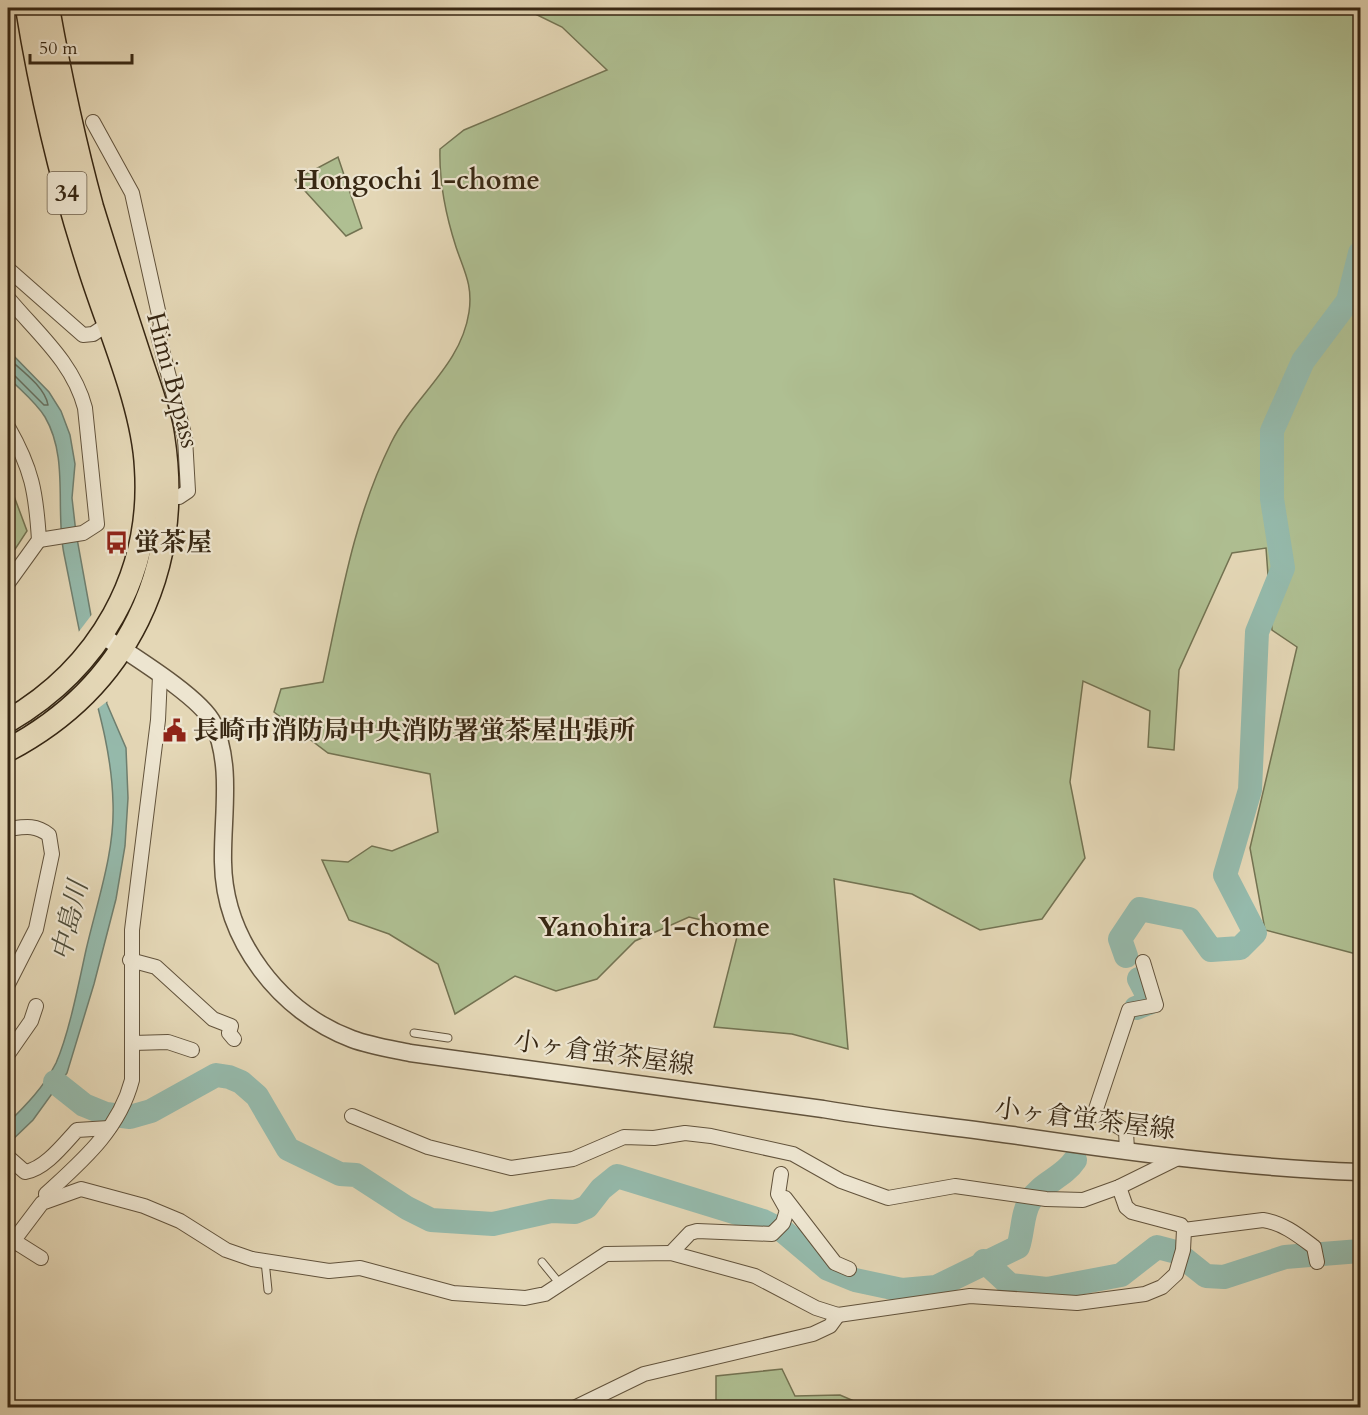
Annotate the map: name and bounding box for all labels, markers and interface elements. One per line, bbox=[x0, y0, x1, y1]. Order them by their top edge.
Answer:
scale bar bbox=[30, 27, 132, 65]
text: 50 m bbox=[39, 36, 78, 61]
district label: Hongochi 1-chome bbox=[296, 162, 540, 199]
road number: 34 bbox=[48, 172, 86, 214]
street label: Himi Bypass bbox=[138, 308, 208, 452]
place label: 蛍茶屋 bbox=[134, 525, 212, 560]
bus stop icon: 蛍茶屋 bbox=[103, 529, 129, 555]
place label: 長崎市消防局中央消防署蛍茶屋出張所 bbox=[193, 713, 635, 748]
public building icon: 長崎市消防局中央消防署蛍茶屋出張所 bbox=[162, 717, 188, 743]
water label: 中島川 bbox=[43, 874, 98, 965]
district label: Yanohira 1-chome bbox=[538, 909, 770, 946]
street label: 小ヶ倉蛍茶屋線 bbox=[511, 1023, 697, 1083]
street label: 小ヶ倉蛍茶屋線 bbox=[993, 1091, 1177, 1147]

